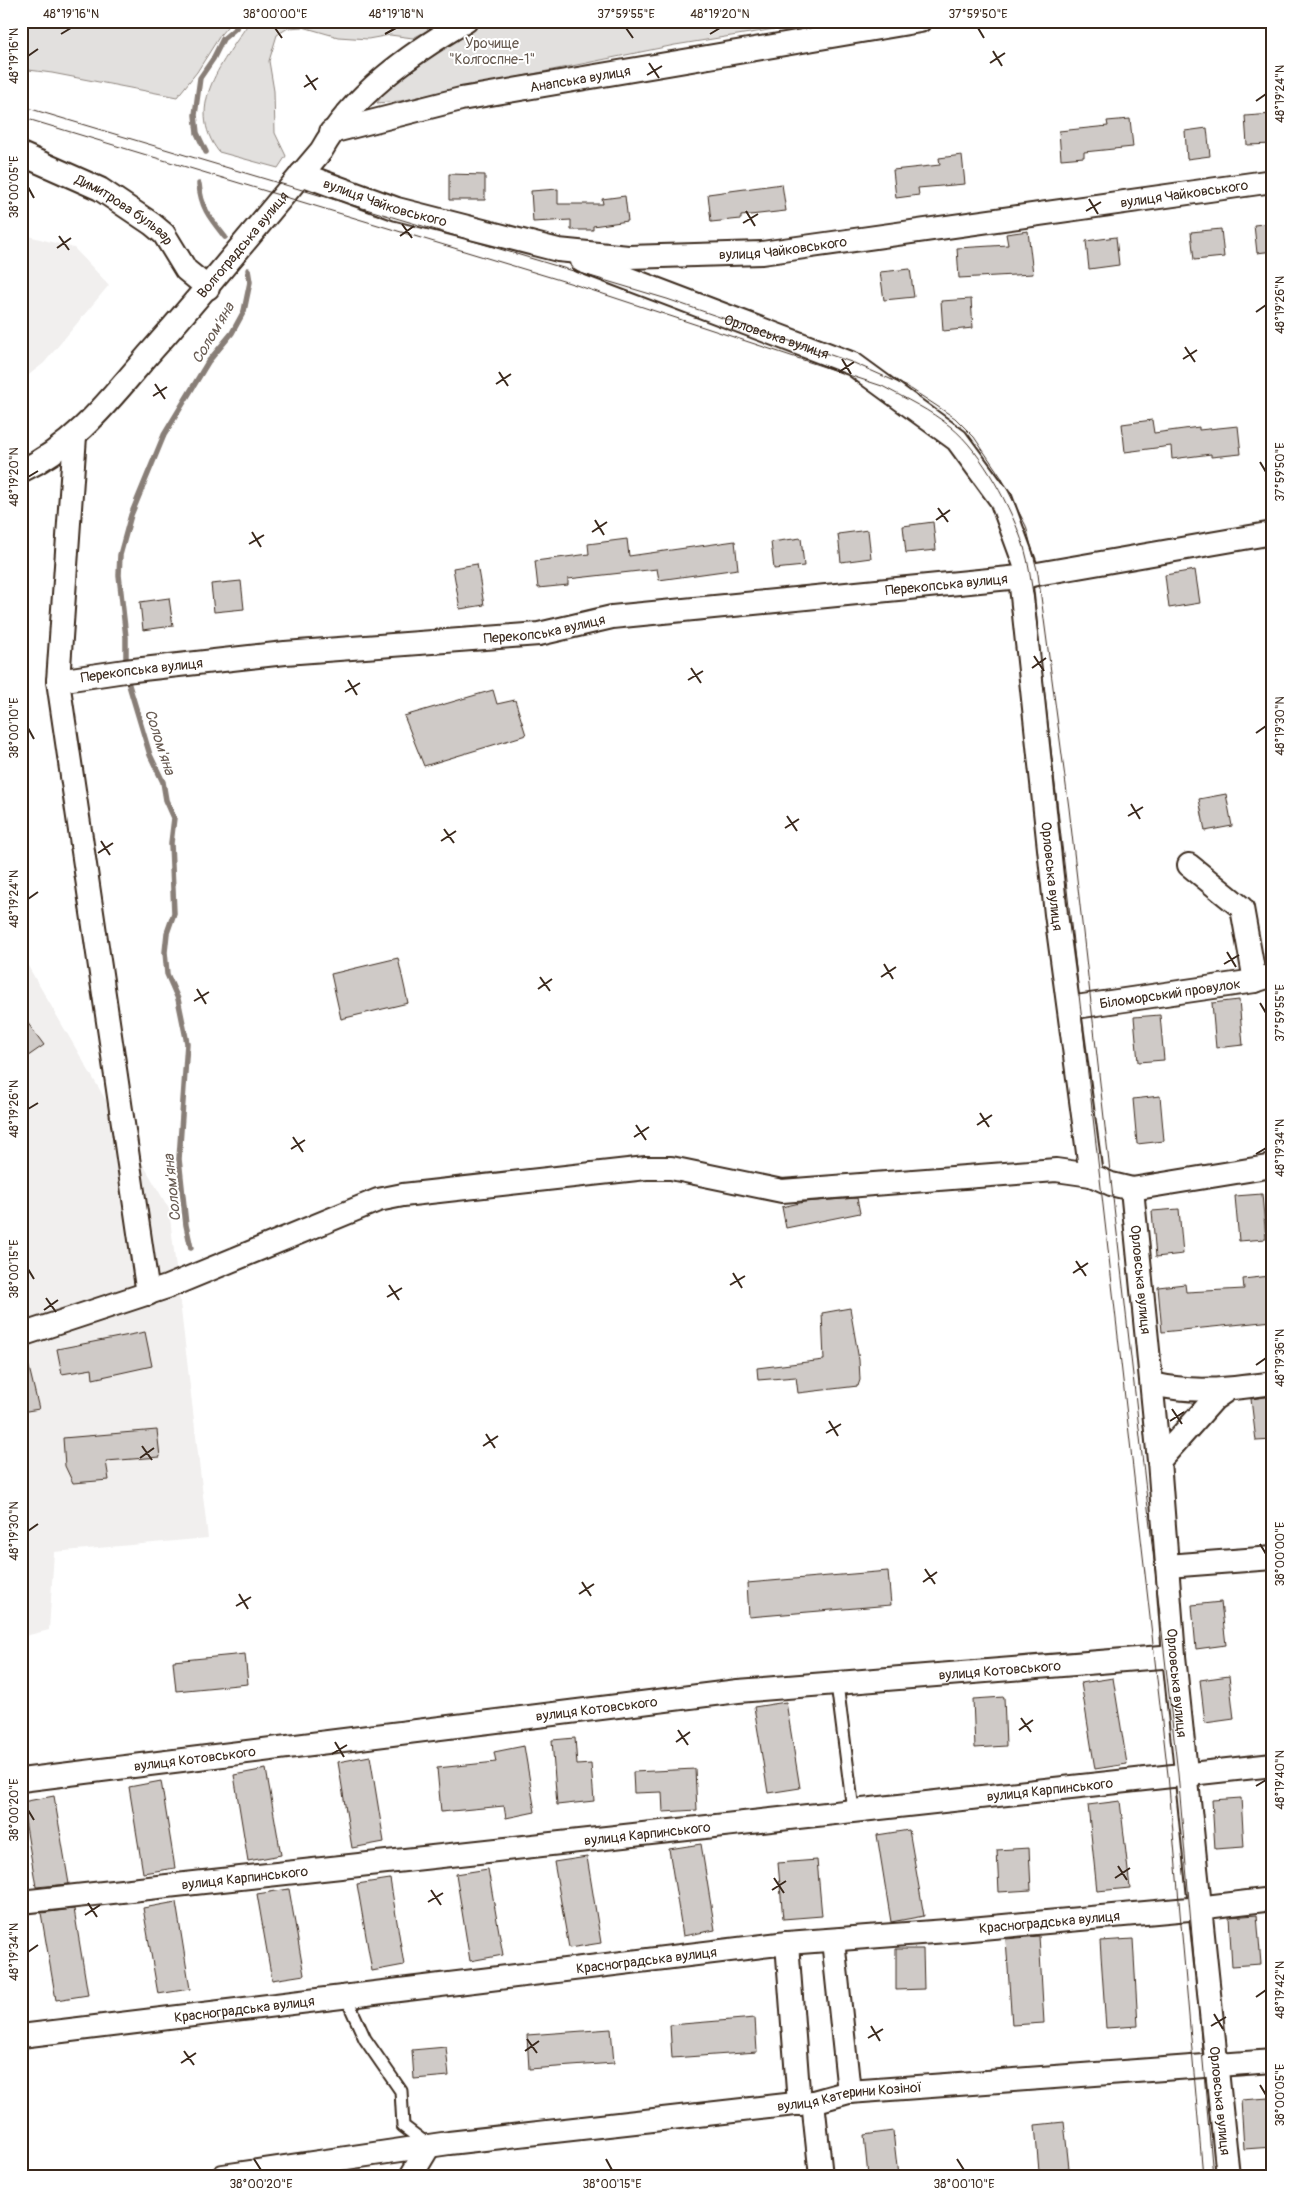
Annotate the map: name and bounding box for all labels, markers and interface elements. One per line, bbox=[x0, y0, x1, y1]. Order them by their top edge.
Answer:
text: 48°19'16"N bbox=[43, 7, 99, 22]
text: 38°00'00"E bbox=[243, 7, 307, 22]
text: 48°19'18"N bbox=[368, 7, 424, 22]
text: 37°59'55"E bbox=[597, 7, 655, 22]
text: 48°19'20"N bbox=[690, 7, 750, 22]
text: 37°59'50"E bbox=[948, 7, 1008, 22]
text: 48°19'16"N bbox=[7, 28, 22, 84]
park label: Урочище "Колгоспне-1" bbox=[449, 35, 535, 68]
street label: Анапська вулиця bbox=[529, 62, 632, 96]
text: 48°19'24"N bbox=[1273, 65, 1288, 123]
text: 38°00'05"E bbox=[7, 156, 22, 218]
street label: Димитрова бульвар bbox=[71, 171, 177, 248]
street label: вулиця Чайковського bbox=[321, 175, 449, 230]
street label: вулиця Чайковського bbox=[1119, 177, 1250, 211]
street label: Волгоградська вулиця bbox=[194, 188, 292, 302]
street label: вулиця Чайковського bbox=[719, 233, 849, 263]
text: 48°19'26"N bbox=[1273, 276, 1288, 334]
water label: Солом'яна bbox=[188, 299, 240, 367]
street label: Орловська вулиця bbox=[722, 311, 831, 363]
text: 37°59'50"E bbox=[1273, 442, 1288, 502]
text: 48°19'20"N bbox=[7, 447, 22, 507]
street label: Перекопська вулиця bbox=[884, 570, 1008, 599]
street label: Перекопська вулиця bbox=[483, 611, 607, 647]
street label: Перекопська вулиця bbox=[79, 654, 204, 687]
text: 48°19'30"N bbox=[1273, 696, 1288, 756]
text: 38°00'10"E bbox=[7, 698, 22, 758]
water label: Солом'яна bbox=[140, 707, 179, 778]
street label: Орловська вулиця bbox=[1037, 821, 1066, 932]
text: 48°19'24"N bbox=[7, 870, 22, 928]
street label: Біломорський провулок bbox=[1098, 975, 1242, 1012]
text: 37°59'55"E bbox=[1273, 984, 1288, 1042]
text: 48°19'26"N bbox=[7, 1080, 22, 1138]
text: 48°19'34"N bbox=[1273, 1119, 1288, 1177]
water label: Солом'яна bbox=[159, 1152, 185, 1223]
street label: Орловська вулиця bbox=[1127, 1224, 1154, 1335]
text: 38°00'15"E bbox=[7, 1239, 22, 1299]
text: 48°19'36"N bbox=[1273, 1329, 1288, 1387]
text: 48°19'30"N bbox=[7, 1501, 22, 1561]
text: 38°00'00"E bbox=[1273, 1522, 1288, 1586]
street label: Орловська вулиця bbox=[1163, 1628, 1190, 1738]
street label: вулиця Котовського bbox=[938, 1657, 1062, 1684]
street label: вулиця Котовського bbox=[535, 1693, 659, 1725]
street label: вулиця Котовського bbox=[133, 1743, 257, 1775]
text: 48°19'40"N bbox=[1273, 1750, 1288, 1810]
street label: вулиця Карпинського bbox=[986, 1774, 1114, 1805]
text: 38°00'20"E bbox=[7, 1779, 22, 1841]
street label: вулиця Карпинського bbox=[583, 1819, 712, 1849]
street label: вулиця Карпинського bbox=[181, 1863, 309, 1893]
street label: Красноградська вулиця bbox=[978, 1907, 1121, 1937]
text: 48°19'34"N bbox=[7, 1923, 22, 1981]
street label: Красноградська вулиця bbox=[575, 1944, 718, 1978]
text: 48°19'42"N bbox=[1273, 1961, 1288, 2019]
street label: Красноградська вулиця bbox=[173, 1992, 316, 2026]
street label: Орловська вулиця bbox=[1206, 2045, 1234, 2156]
text: 38°00'05"E bbox=[1273, 2064, 1288, 2126]
street label: вулиця Катерини Козіної bbox=[776, 2079, 923, 2115]
text: 38°00'20"E bbox=[230, 2177, 292, 2192]
text: 38°00'15"E bbox=[582, 2177, 642, 2192]
text: 38°00'10"E bbox=[934, 2177, 994, 2192]

